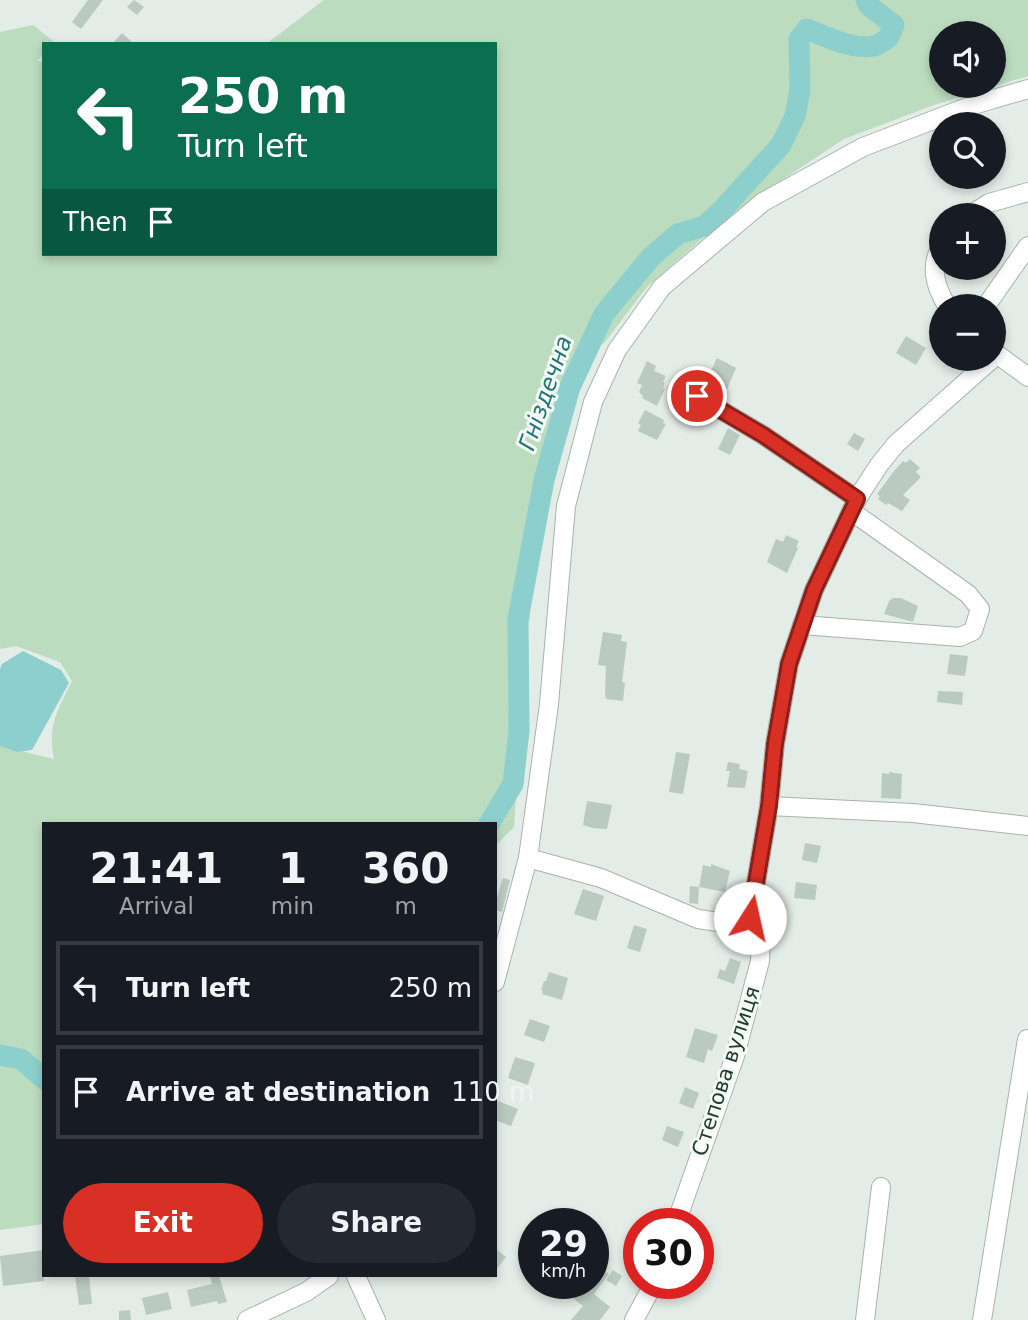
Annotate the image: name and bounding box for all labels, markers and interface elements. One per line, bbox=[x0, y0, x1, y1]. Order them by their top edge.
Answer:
map controls bbox=[929, 21, 1006, 371]
button: sound bbox=[929, 21, 1006, 98]
text: 250 m bbox=[178, 68, 348, 125]
icon: left bbox=[63, 70, 154, 161]
button: search bbox=[929, 112, 1006, 189]
text: Turn left bbox=[178, 127, 308, 165]
icon: arrive bbox=[142, 203, 180, 241]
button: + bbox=[929, 203, 1006, 280]
text: Then bbox=[63, 207, 128, 237]
button: − bbox=[929, 294, 1006, 371]
water label: Гніздечна bbox=[513, 332, 577, 454]
pin bbox=[667, 366, 727, 426]
icon: arrive bbox=[678, 377, 716, 415]
text: 21:41 bbox=[90, 844, 223, 893]
text: 1 bbox=[278, 844, 307, 893]
text: 360 bbox=[362, 844, 449, 893]
position arrow bbox=[713, 881, 787, 955]
text: Arrival bbox=[119, 893, 194, 919]
text: min bbox=[271, 893, 314, 919]
text: m bbox=[394, 893, 417, 919]
icon: left bbox=[67, 969, 105, 1007]
text: Turn left bbox=[126, 973, 250, 1003]
text: 250 m bbox=[389, 973, 472, 1003]
street label: Степова вулиця bbox=[687, 983, 765, 1159]
icon: arrive bbox=[67, 1073, 105, 1111]
text: Arrive at destination bbox=[126, 1077, 430, 1107]
text: 110 m bbox=[451, 1077, 534, 1107]
button: Exit bbox=[63, 1183, 263, 1263]
button: Share bbox=[277, 1183, 476, 1263]
speed limit sign: 30 bbox=[623, 1208, 714, 1299]
text: 29 bbox=[539, 1224, 588, 1264]
text: km/h bbox=[541, 1260, 586, 1281]

